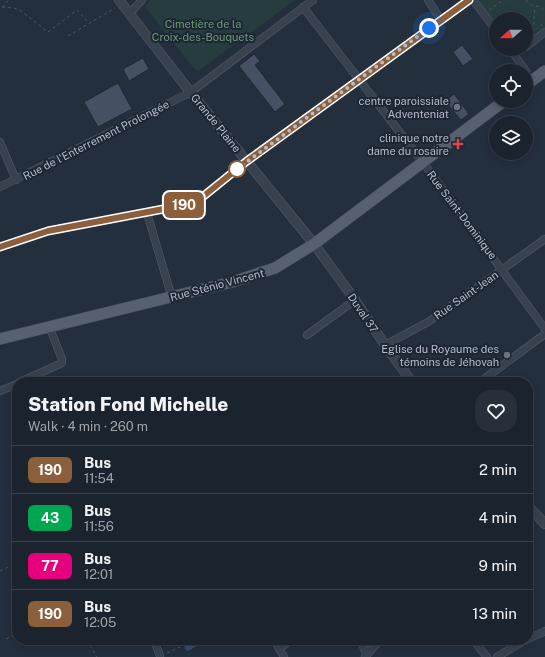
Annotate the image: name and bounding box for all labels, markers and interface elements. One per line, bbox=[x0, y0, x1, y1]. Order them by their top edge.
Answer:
north arrow bbox=[489, 12, 533, 56]
map controls bbox=[489, 12, 533, 160]
park label: Cimetière de la Croix-des-Bouquets bbox=[152, 18, 255, 43]
your location bbox=[419, 18, 439, 38]
button: locate bbox=[489, 64, 533, 108]
street label: Grande Plaine bbox=[189, 91, 243, 155]
place label: centre paroissiale Adventeniat bbox=[358, 95, 449, 120]
street label: Rue de l'Enterrement Prolongée bbox=[21, 98, 171, 182]
marker: centre paroissiale Adventeniat bbox=[452, 102, 462, 112]
button: layers bbox=[489, 116, 533, 160]
place label: clinique notre dame du rosaire bbox=[367, 132, 449, 157]
marker: clinique notre dame du rosaire bbox=[452, 138, 464, 150]
unlabelled marker bbox=[228, 160, 246, 178]
street label: Rue Saint-Dominique bbox=[425, 168, 499, 262]
line badge: 190 bbox=[161, 192, 207, 218]
text: 190 bbox=[172, 197, 196, 213]
street label: Rue Sténio Vincent bbox=[169, 267, 265, 303]
street label: Rue Saint-Jean bbox=[432, 268, 500, 322]
street label: Duval 37 bbox=[345, 291, 381, 335]
place label: Eglise du Royaume des témoins de Jéhovah bbox=[381, 343, 499, 368]
marker: Eglise du Royaume des témoins de Jéhovah bbox=[502, 350, 512, 360]
button: heart bbox=[475, 390, 517, 432]
text: Station Fond Michelle bbox=[28, 393, 228, 415]
text: Walk · 4 min · 260 m bbox=[28, 419, 148, 434]
text: Bus bbox=[84, 454, 111, 471]
text: 2 min bbox=[479, 461, 517, 478]
text: 190 bbox=[38, 462, 62, 478]
text: 11:54 bbox=[84, 471, 114, 486]
text: Bus bbox=[84, 502, 111, 519]
text: 4 min bbox=[478, 509, 517, 526]
text: 43 bbox=[41, 510, 59, 526]
text: 11:56 bbox=[84, 519, 114, 534]
text: Bus bbox=[84, 550, 111, 567]
text: 9 min bbox=[479, 557, 517, 574]
text: 77 bbox=[41, 558, 59, 574]
text: 12:01 bbox=[84, 567, 113, 582]
text: Bus bbox=[84, 598, 111, 615]
text: 13 min bbox=[472, 605, 517, 622]
text: 190 bbox=[38, 606, 62, 622]
text: 12:05 bbox=[84, 615, 116, 630]

